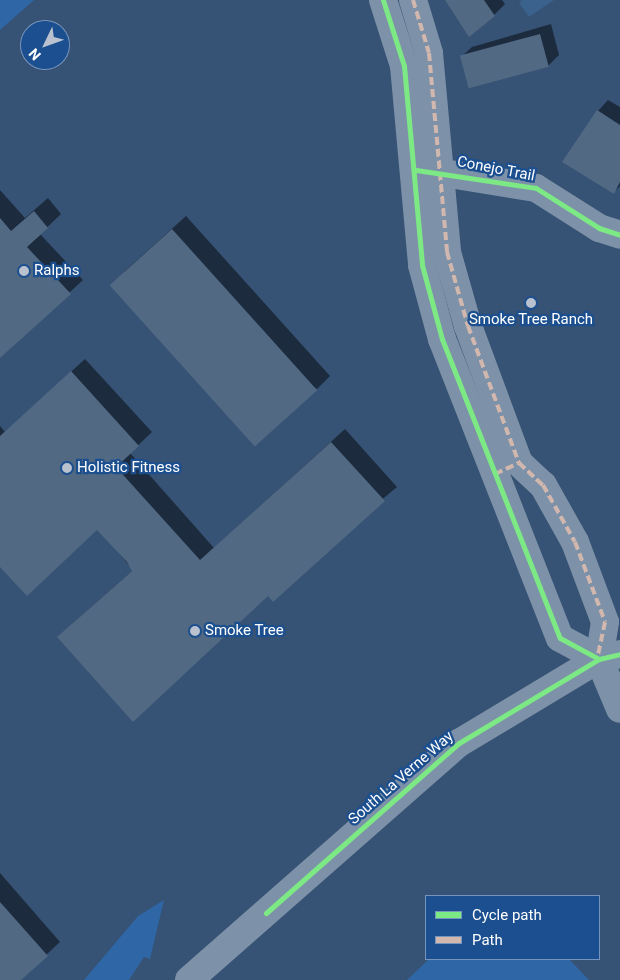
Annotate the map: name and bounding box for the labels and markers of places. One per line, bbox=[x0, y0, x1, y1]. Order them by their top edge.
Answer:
place label: Ralphs bbox=[34, 262, 79, 280]
marker: Ralphs bbox=[18, 265, 30, 277]
marker: Smoke Tree Ranch bbox=[525, 297, 537, 309]
place label: Smoke Tree Ranch bbox=[469, 311, 593, 329]
place label: Holistic Fitness bbox=[77, 459, 180, 477]
marker: Holistic Fitness bbox=[61, 462, 73, 474]
place label: Smoke Tree bbox=[205, 622, 284, 640]
marker: Smoke Tree bbox=[189, 625, 201, 637]

